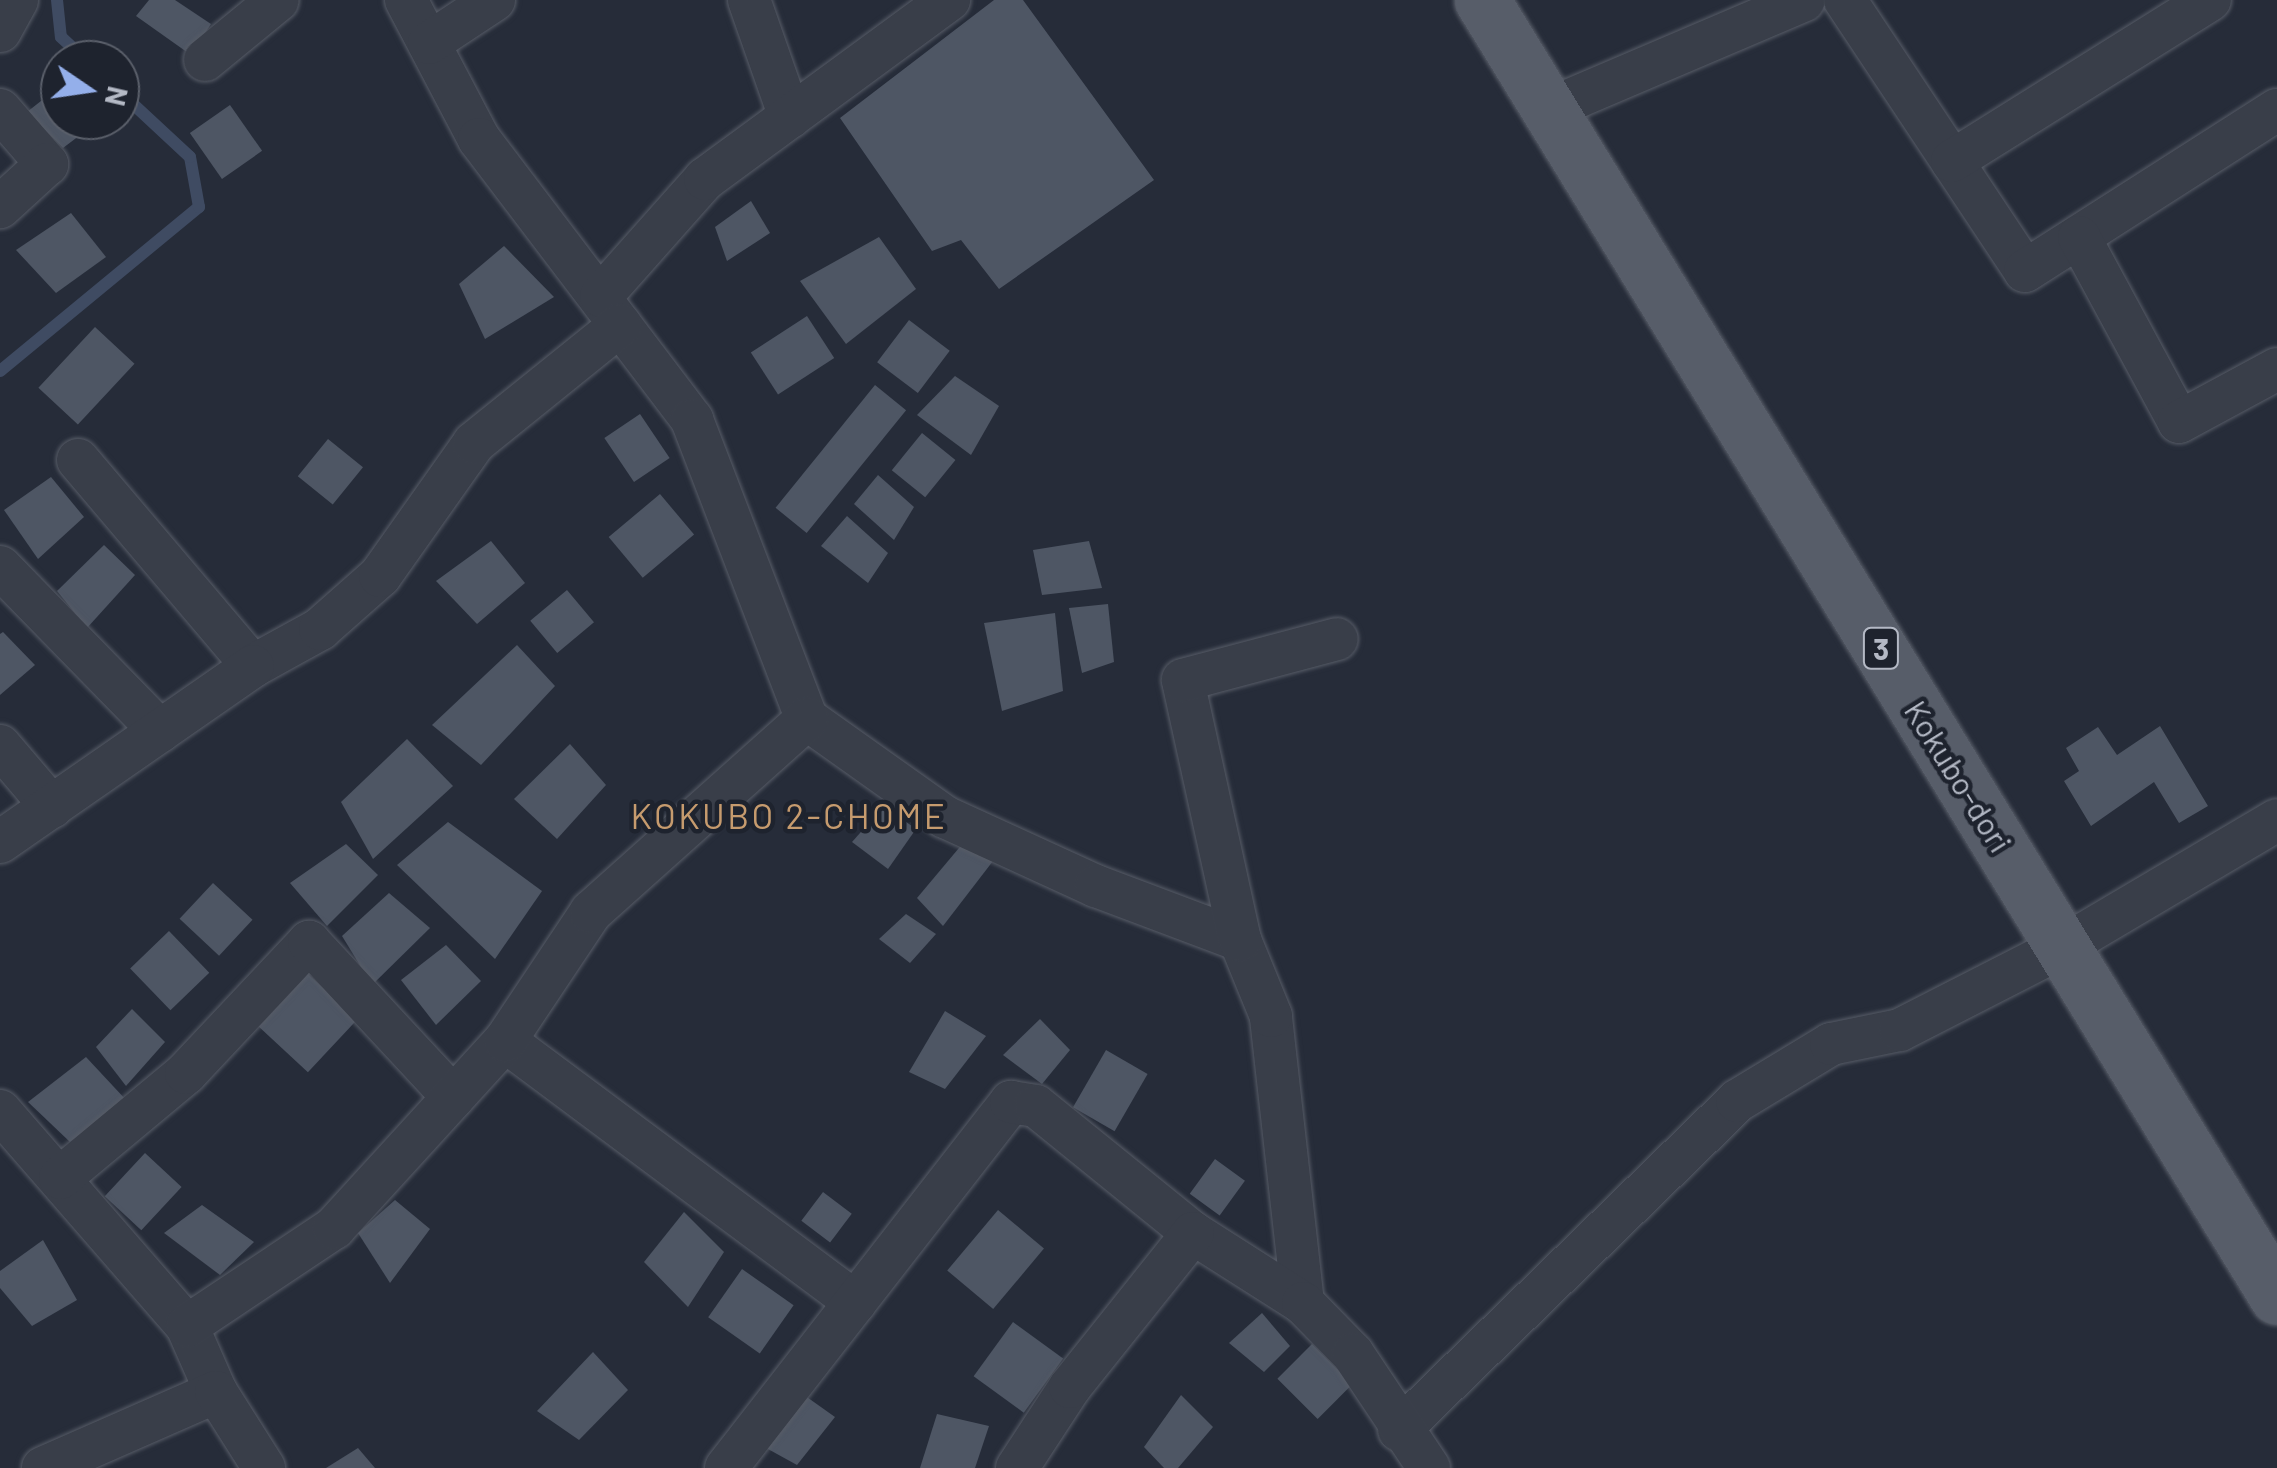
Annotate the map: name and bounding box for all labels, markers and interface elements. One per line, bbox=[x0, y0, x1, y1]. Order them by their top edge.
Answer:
north arrow bbox=[40, 40, 140, 140]
text: N bbox=[99, 83, 136, 109]
road number: 3 bbox=[1861, 623, 1901, 673]
street label: Kokubo-dori bbox=[1897, 693, 2021, 859]
district label: KOKUBO 2-CHOME bbox=[630, 794, 948, 836]

